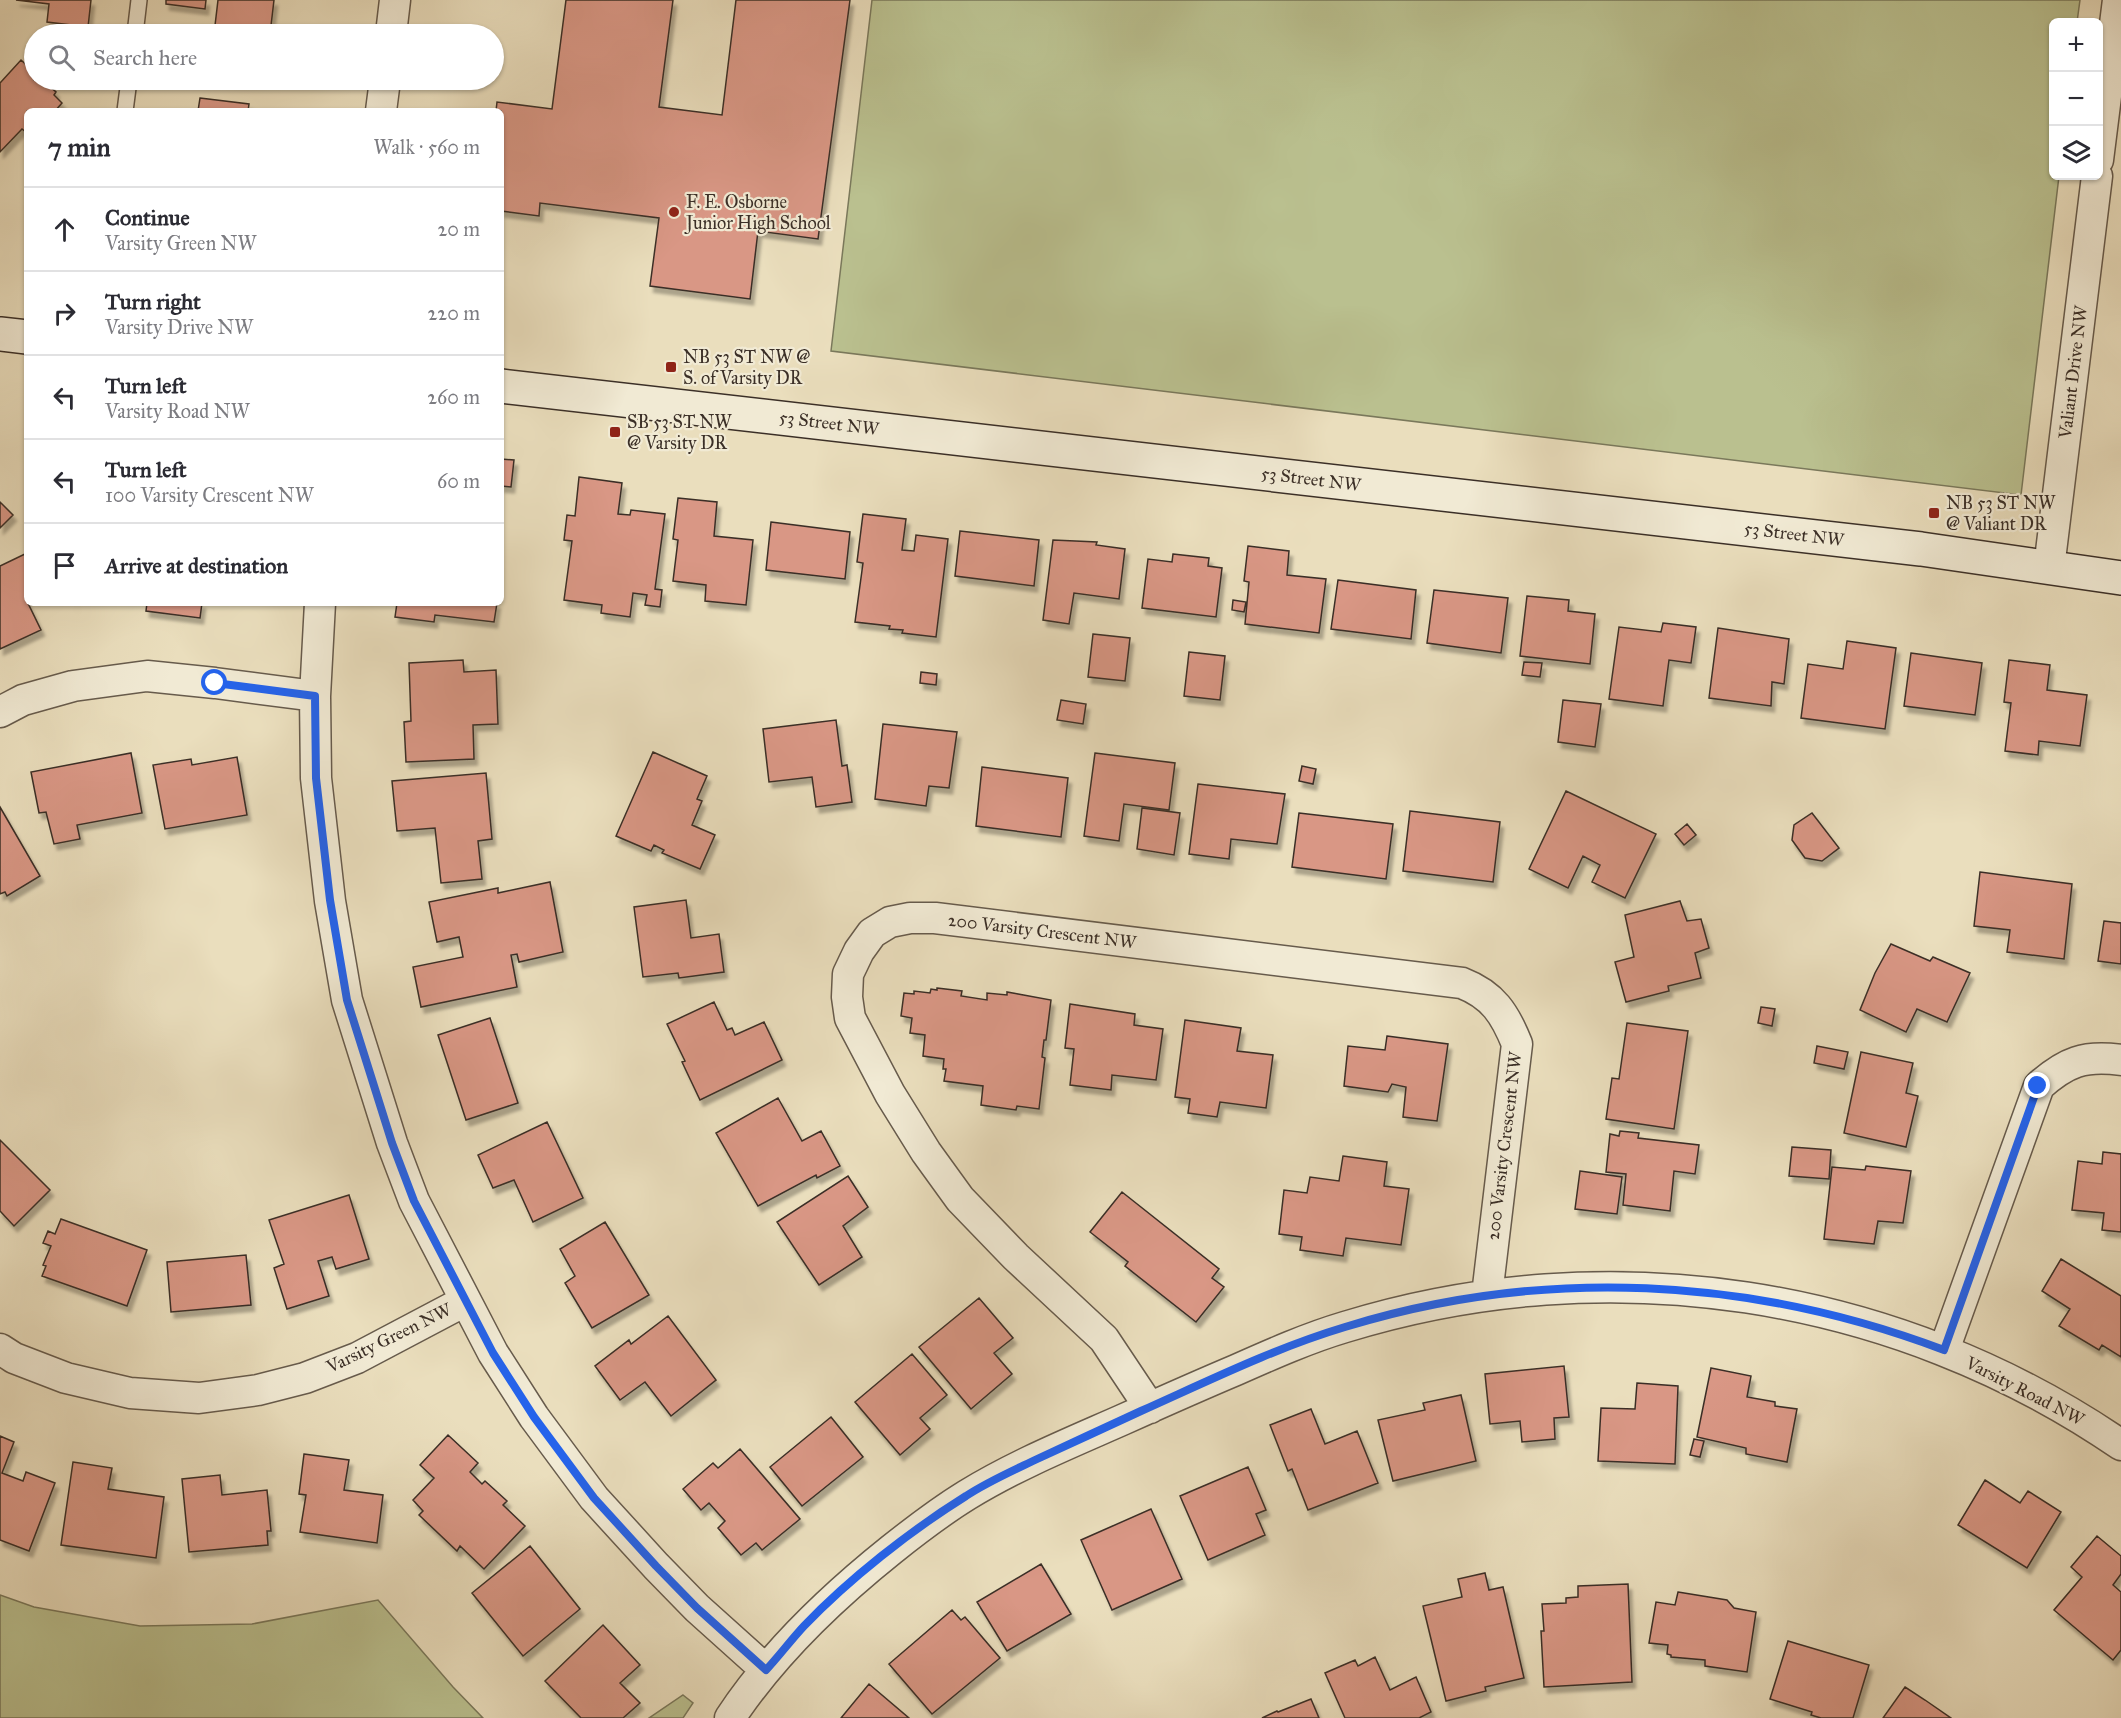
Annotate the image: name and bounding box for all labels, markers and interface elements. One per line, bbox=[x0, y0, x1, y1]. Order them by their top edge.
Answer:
map controls bbox=[2049, 18, 2103, 180]
button: + bbox=[2049, 18, 2103, 72]
search box bbox=[24, 24, 504, 90]
icon: search bbox=[45, 41, 78, 74]
text: Search here bbox=[93, 44, 197, 71]
button: − bbox=[2049, 72, 2103, 126]
button: layers bbox=[2049, 126, 2103, 180]
text: 7 min bbox=[48, 131, 111, 163]
text: Walk · 560 m bbox=[374, 135, 480, 159]
place label: F. E. Osborne Junior High School bbox=[684, 191, 831, 235]
text: Continue bbox=[105, 204, 190, 231]
marker: F. E. Osborne Junior High School bbox=[667, 205, 681, 219]
icon: ahead bbox=[48, 213, 81, 246]
text: 20 m bbox=[437, 217, 480, 241]
text: Varsity Green NW bbox=[105, 231, 256, 255]
text: Turn right bbox=[105, 288, 201, 315]
icon: right bbox=[48, 297, 81, 330]
text: 220 m bbox=[428, 301, 480, 325]
street label: Valiant Drive NW bbox=[2054, 303, 2092, 441]
text: Varsity Drive NW bbox=[105, 315, 253, 339]
place label: NB 53 ST NW @ S. of Varsity DR bbox=[683, 346, 810, 389]
marker: NB 53 ST NW @ S. of Varsity DR bbox=[664, 360, 678, 374]
text: Turn left bbox=[105, 372, 187, 399]
icon: left bbox=[48, 381, 81, 414]
text: 260 m bbox=[427, 385, 480, 409]
text: Varsity Road NW bbox=[105, 399, 250, 423]
street label: 53 Street NW bbox=[778, 406, 881, 440]
place label: SB 53 ST NW @ Varsity DR bbox=[627, 411, 732, 454]
marker: SB 53 ST NW @ Varsity DR bbox=[608, 425, 622, 439]
text: Turn left bbox=[105, 456, 187, 483]
street label: 53 Street NW bbox=[1260, 462, 1363, 496]
icon: left bbox=[48, 465, 81, 498]
text: 60 m bbox=[437, 469, 480, 493]
text: 100 Varsity Crescent NW bbox=[105, 483, 314, 507]
place label: NB 53 ST NW @ Valiant DR bbox=[1946, 492, 2056, 535]
marker: NB 53 ST NW @ Valiant DR bbox=[1927, 506, 1941, 520]
street label: 53 Street NW bbox=[1743, 517, 1846, 551]
icon: arrive bbox=[48, 549, 81, 582]
text: Arrive at destination bbox=[105, 552, 288, 579]
route start bbox=[201, 669, 227, 695]
street label: 200 Varsity Crescent NW bbox=[947, 909, 1138, 954]
street label: 200 Varsity Crescent NW bbox=[1482, 1050, 1527, 1241]
route end bbox=[2024, 1072, 2050, 1098]
street label: Varsity Green NW bbox=[322, 1298, 456, 1378]
street label: Varsity Road NW bbox=[1961, 1351, 2089, 1431]

